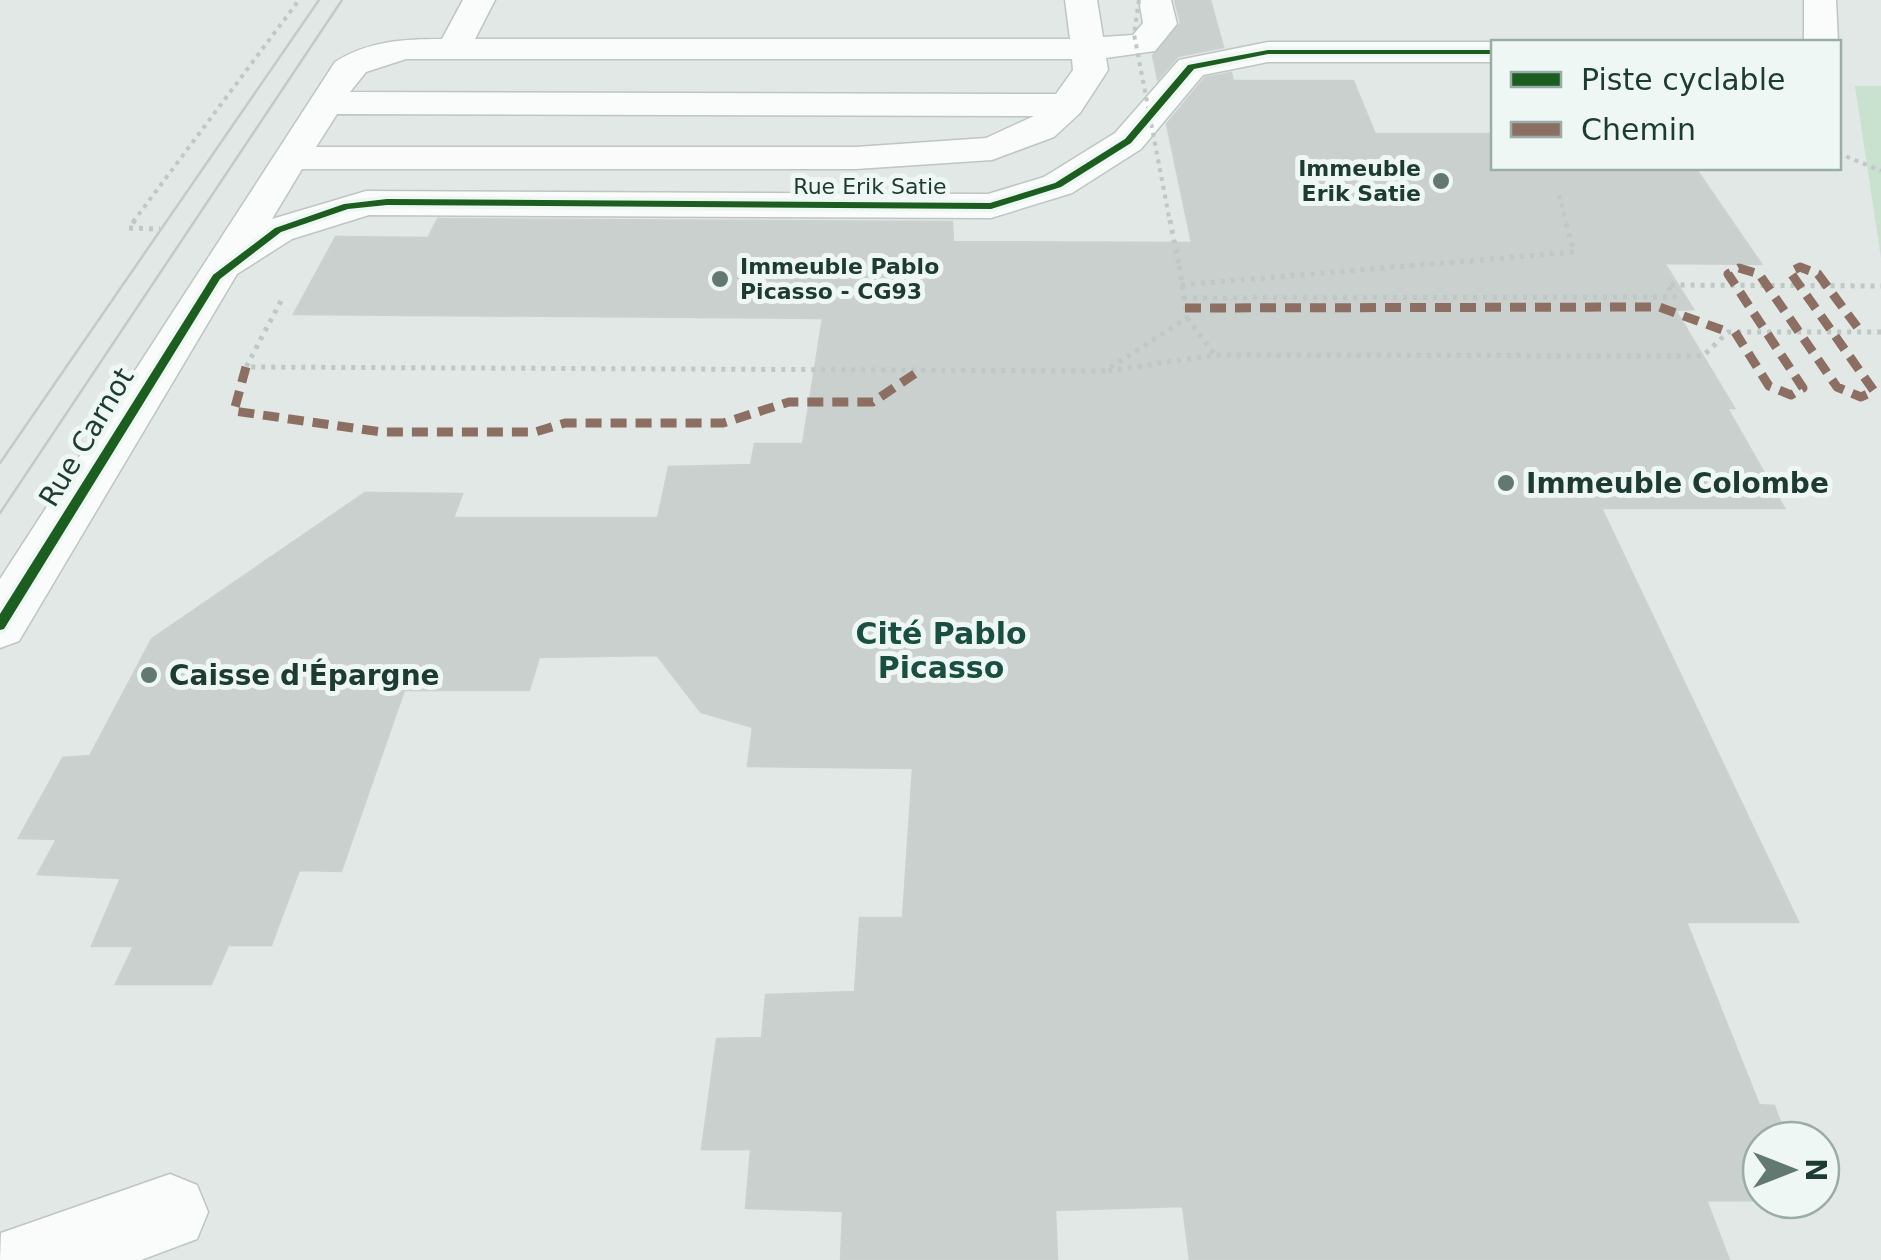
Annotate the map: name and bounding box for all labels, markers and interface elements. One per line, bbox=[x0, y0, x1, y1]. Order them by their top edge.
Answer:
legend bbox=[1491, 40, 1841, 170]
text: Piste cyclable bbox=[1581, 62, 1785, 97]
text: Chemin bbox=[1581, 112, 1696, 147]
place label: Immeuble Erik Satie bbox=[1298, 156, 1421, 206]
marker: Immeuble Erik Satie bbox=[1430, 170, 1452, 192]
street label: Rue Erik Satie bbox=[793, 174, 947, 199]
place label: Immeuble Pablo Picasso - CG93 bbox=[740, 254, 939, 304]
marker: Immeuble Pablo Picasso - CG93 bbox=[709, 268, 731, 290]
street label: Rue Carnot bbox=[32, 362, 141, 512]
place label: Immeuble Colombe bbox=[1526, 467, 1829, 500]
marker: Immeuble Colombe bbox=[1495, 472, 1517, 494]
district label: Cité Pablo Picasso bbox=[855, 616, 1027, 685]
place label: Caisse d'Épargne bbox=[169, 658, 440, 692]
marker: Caisse d'Épargne bbox=[138, 664, 160, 686]
north arrow bbox=[1741, 1120, 1841, 1220]
text: N bbox=[1799, 1158, 1832, 1182]

